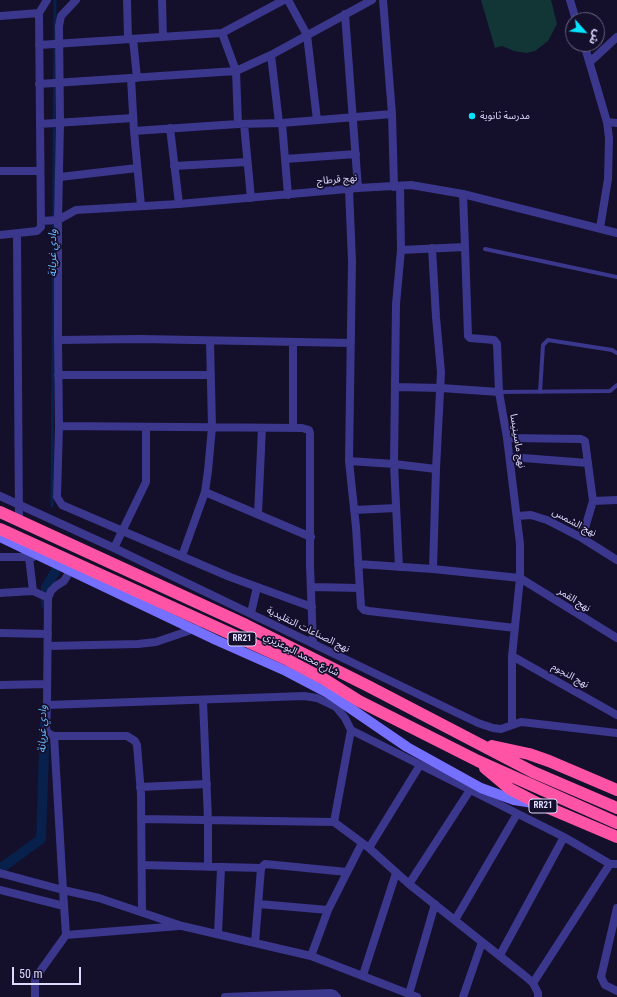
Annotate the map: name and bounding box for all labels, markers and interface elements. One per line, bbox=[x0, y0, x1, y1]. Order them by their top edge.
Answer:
north arrow bbox=[565, 12, 605, 52]
text: ش bbox=[586, 28, 604, 47]
place label: مدرسة ثانوية bbox=[480, 110, 530, 122]
marker: مدرسة ثانوية bbox=[467, 111, 477, 121]
street label: نهج قرطاج bbox=[316, 172, 358, 188]
water label: وادي غريانة bbox=[46, 229, 60, 277]
street label: نهج ماسينيسا bbox=[507, 413, 527, 469]
street label: نهج الشمس bbox=[550, 506, 598, 540]
street label: نهج القمر bbox=[555, 585, 593, 615]
street label: نهج الصناعات التقليدية bbox=[264, 605, 352, 655]
street label: شارع محمد البوعزيزي bbox=[261, 631, 341, 679]
road number: RR21 bbox=[228, 632, 256, 646]
street label: نهج النجوم bbox=[549, 661, 591, 691]
water label: وادي غريانة bbox=[36, 705, 50, 753]
road number: RR21 bbox=[529, 799, 557, 813]
scale bar bbox=[14, 959, 83, 985]
text: 50 m bbox=[19, 967, 43, 981]

